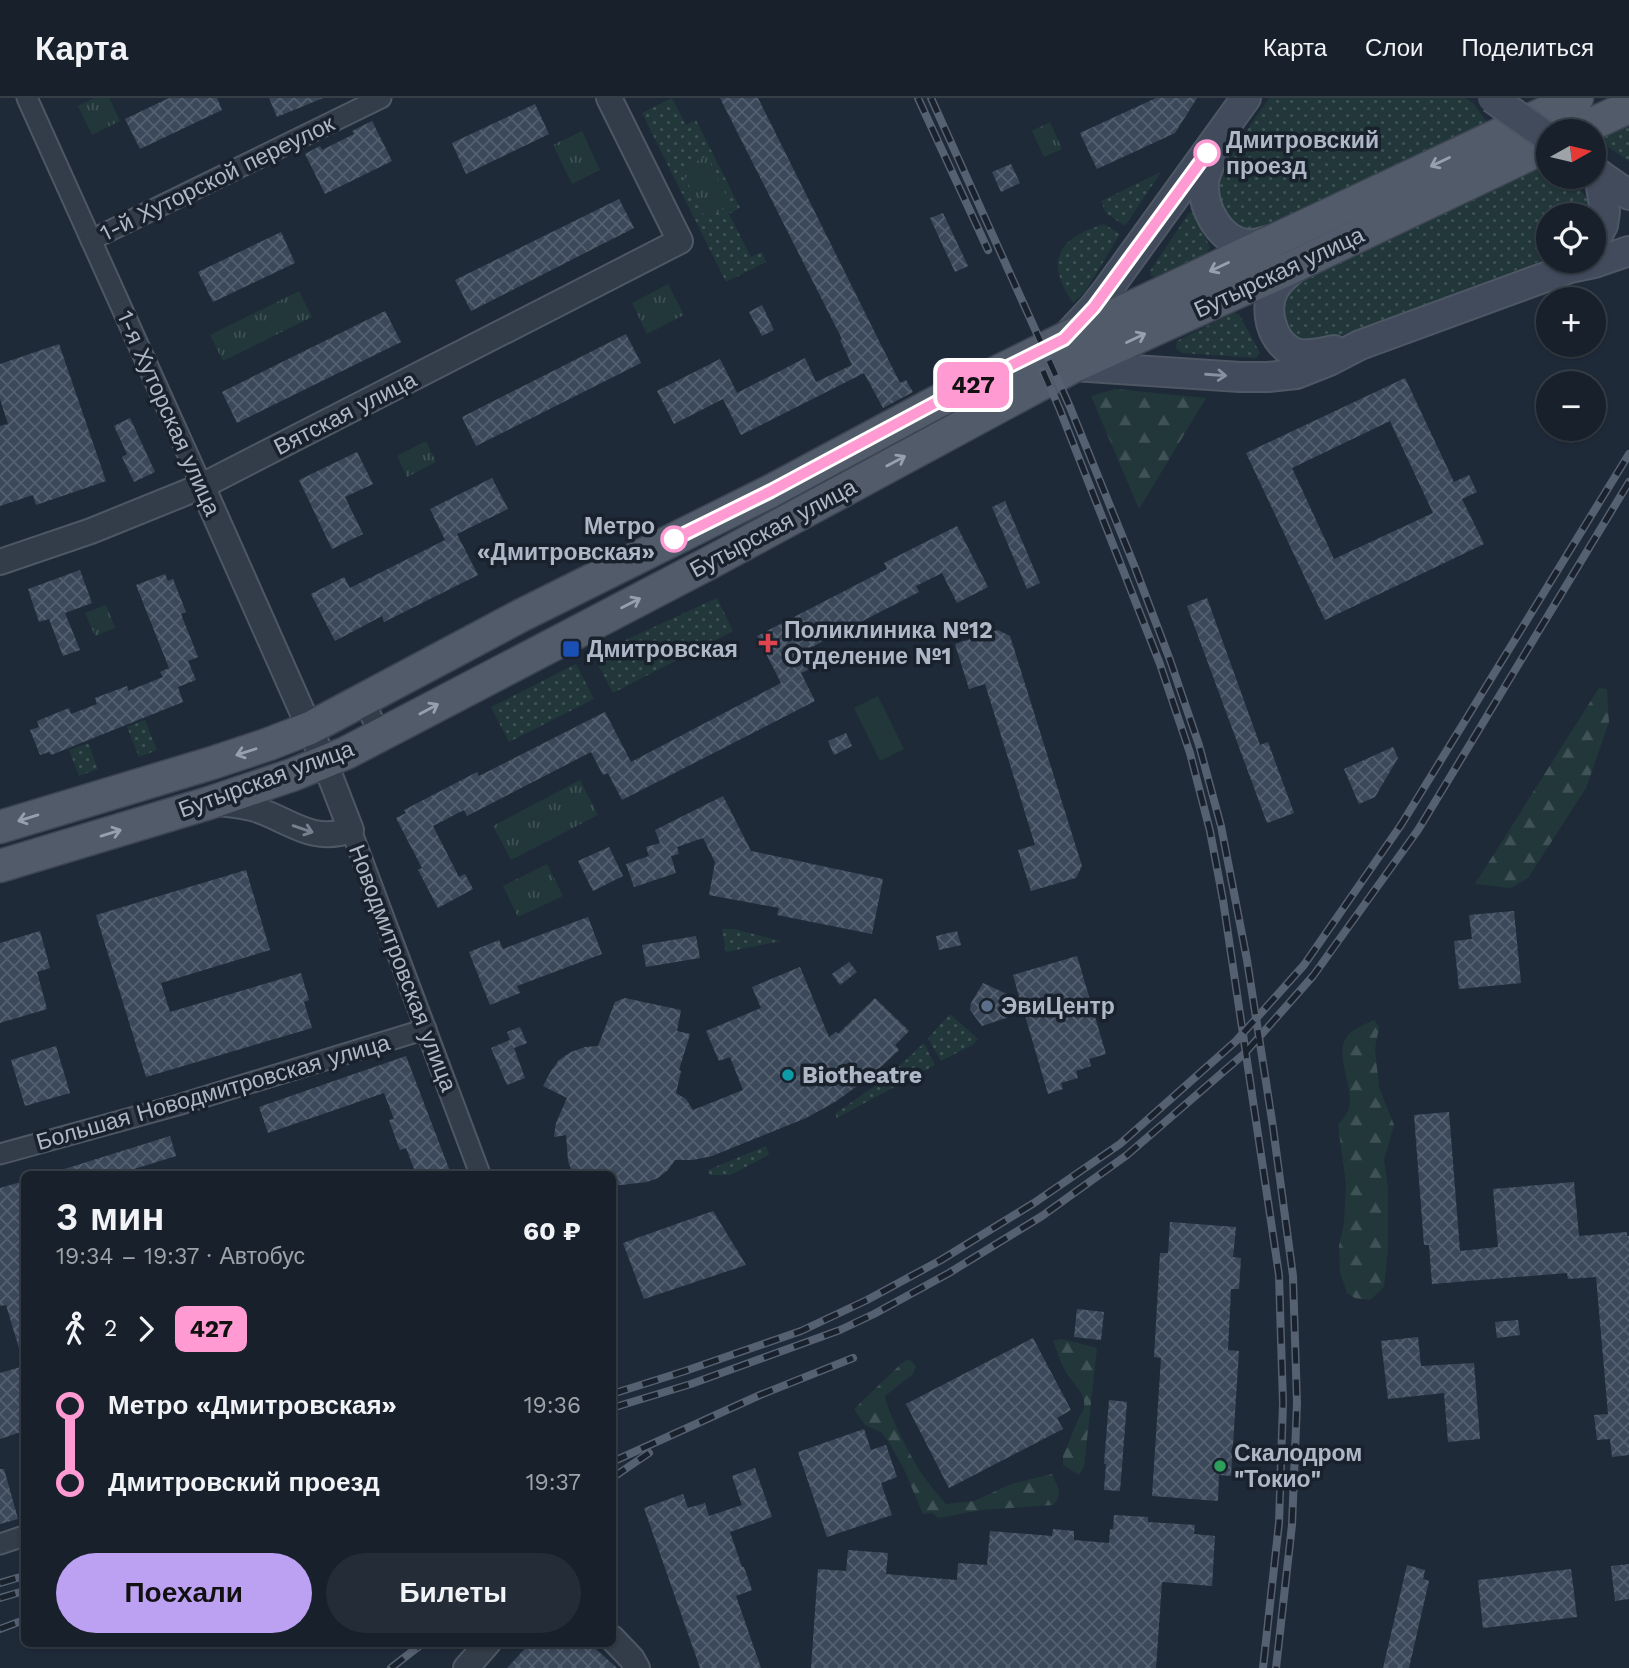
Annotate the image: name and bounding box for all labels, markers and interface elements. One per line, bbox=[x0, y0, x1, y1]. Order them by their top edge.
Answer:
text: Карта bbox=[35, 29, 128, 68]
text: Карта bbox=[1263, 34, 1327, 62]
text: Слои bbox=[1365, 34, 1423, 62]
text: Поделиться bbox=[1461, 34, 1594, 62]
street label: 1-й Хуторской переулок bbox=[96, 110, 339, 247]
north arrow bbox=[1536, 119, 1606, 189]
map controls bbox=[1536, 119, 1606, 441]
place label: Дмитровский проезд bbox=[1226, 127, 1379, 180]
marker: Дмитровский проезд bbox=[1194, 140, 1220, 166]
one-way arrow bbox=[1430, 156, 1451, 170]
button: locate bbox=[1536, 203, 1606, 273]
street label: Бутырская улица bbox=[1190, 221, 1369, 324]
one-way arrow bbox=[1208, 261, 1230, 274]
button: + bbox=[1536, 287, 1606, 357]
street label: 1-я Хуторская улица bbox=[111, 307, 226, 520]
one-way arrow bbox=[1125, 331, 1147, 344]
line badge: 427 bbox=[933, 362, 1013, 408]
street label: Вятская улица bbox=[270, 366, 421, 461]
one-way arrow bbox=[1204, 369, 1227, 382]
text: 427 bbox=[951, 371, 995, 399]
button: − bbox=[1536, 371, 1606, 441]
one-way arrow bbox=[886, 454, 906, 468]
street label: Бутырская улица bbox=[686, 473, 861, 584]
place label: Метро «Дмитровская» bbox=[477, 513, 655, 566]
marker: Метро «Дмитровская» bbox=[661, 526, 687, 552]
one-way arrow bbox=[620, 596, 641, 610]
place label: Поликлиника №12 Отделение №1 bbox=[784, 617, 993, 670]
marker: Поликлиника №12 Отделение №1 bbox=[758, 633, 778, 653]
place label: Дмитровская bbox=[587, 636, 738, 663]
marker: Дмитровская bbox=[561, 639, 581, 659]
one-way arrow bbox=[419, 702, 439, 716]
street label: Бутырская улица bbox=[175, 735, 358, 824]
one-way arrow bbox=[235, 746, 257, 759]
one-way arrow bbox=[18, 813, 40, 826]
one-way arrow bbox=[292, 823, 314, 836]
one-way arrow bbox=[99, 825, 121, 838]
street label: Новодмитровская улица bbox=[343, 841, 462, 1096]
place label: ЭвиЦентр bbox=[1001, 993, 1115, 1020]
marker: ЭвиЦентр bbox=[979, 998, 995, 1014]
street label: Большая Новодмитровская улица bbox=[33, 1029, 393, 1156]
place label: Biotheatre bbox=[802, 1062, 922, 1089]
marker: Biotheatre bbox=[780, 1067, 796, 1083]
text: 3 мин bbox=[56, 1195, 164, 1239]
text: 60 ₽ bbox=[523, 1216, 581, 1246]
text: 19:34 – 19:37 · Автобус bbox=[56, 1243, 305, 1270]
icon: walk bbox=[56, 1310, 94, 1348]
icon: forward bbox=[127, 1310, 165, 1348]
text: 2 bbox=[104, 1315, 117, 1342]
text: 427 bbox=[189, 1315, 233, 1343]
text: Метро «Дмитровская» bbox=[108, 1390, 397, 1420]
text: 19:36 bbox=[524, 1392, 581, 1419]
place label: Скалодром "Токио" bbox=[1234, 1440, 1362, 1493]
marker: Скалодром "Токио" bbox=[1212, 1458, 1228, 1474]
text: Дмитровский проезд bbox=[108, 1467, 380, 1497]
text: 19:37 bbox=[526, 1469, 581, 1496]
button: Поехали bbox=[56, 1553, 312, 1633]
button: Билеты bbox=[326, 1553, 581, 1633]

